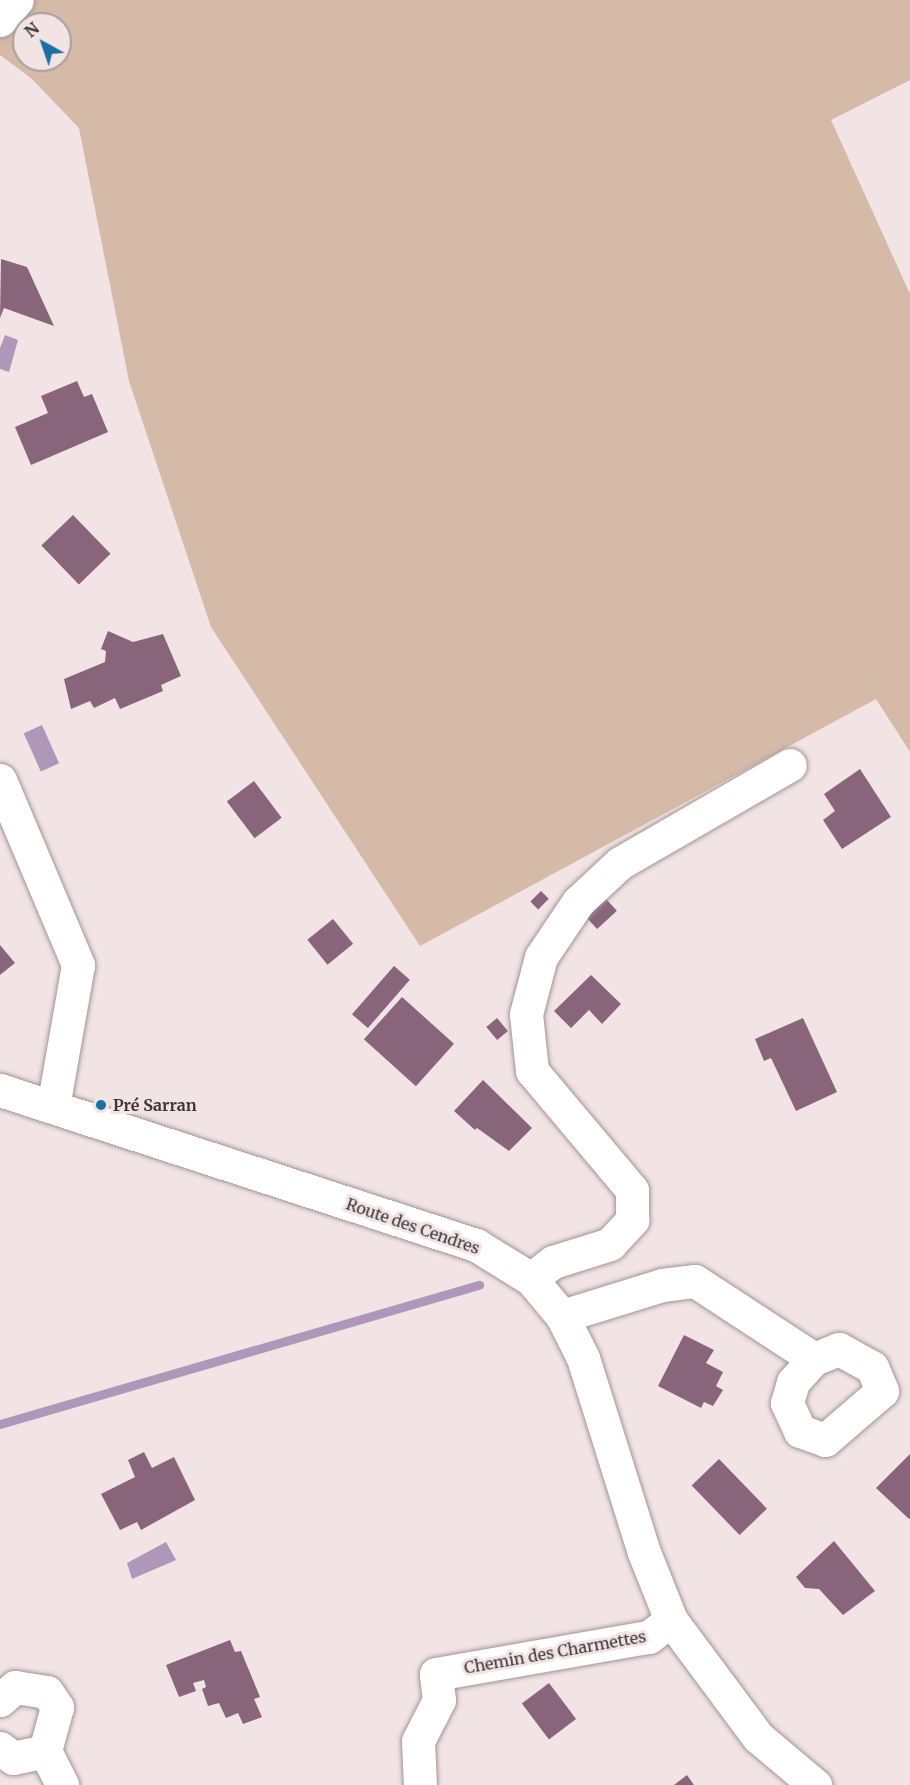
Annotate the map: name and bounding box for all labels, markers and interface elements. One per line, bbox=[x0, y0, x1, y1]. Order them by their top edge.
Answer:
north arrow bbox=[12, 12, 72, 72]
text: N bbox=[20, 18, 43, 41]
place label: Pré Sarran bbox=[113, 1095, 196, 1115]
marker: Pré Sarran bbox=[94, 1098, 108, 1112]
street label: Route des Cendres bbox=[344, 1194, 482, 1258]
street label: Chemin des Charmettes bbox=[463, 1627, 647, 1677]

